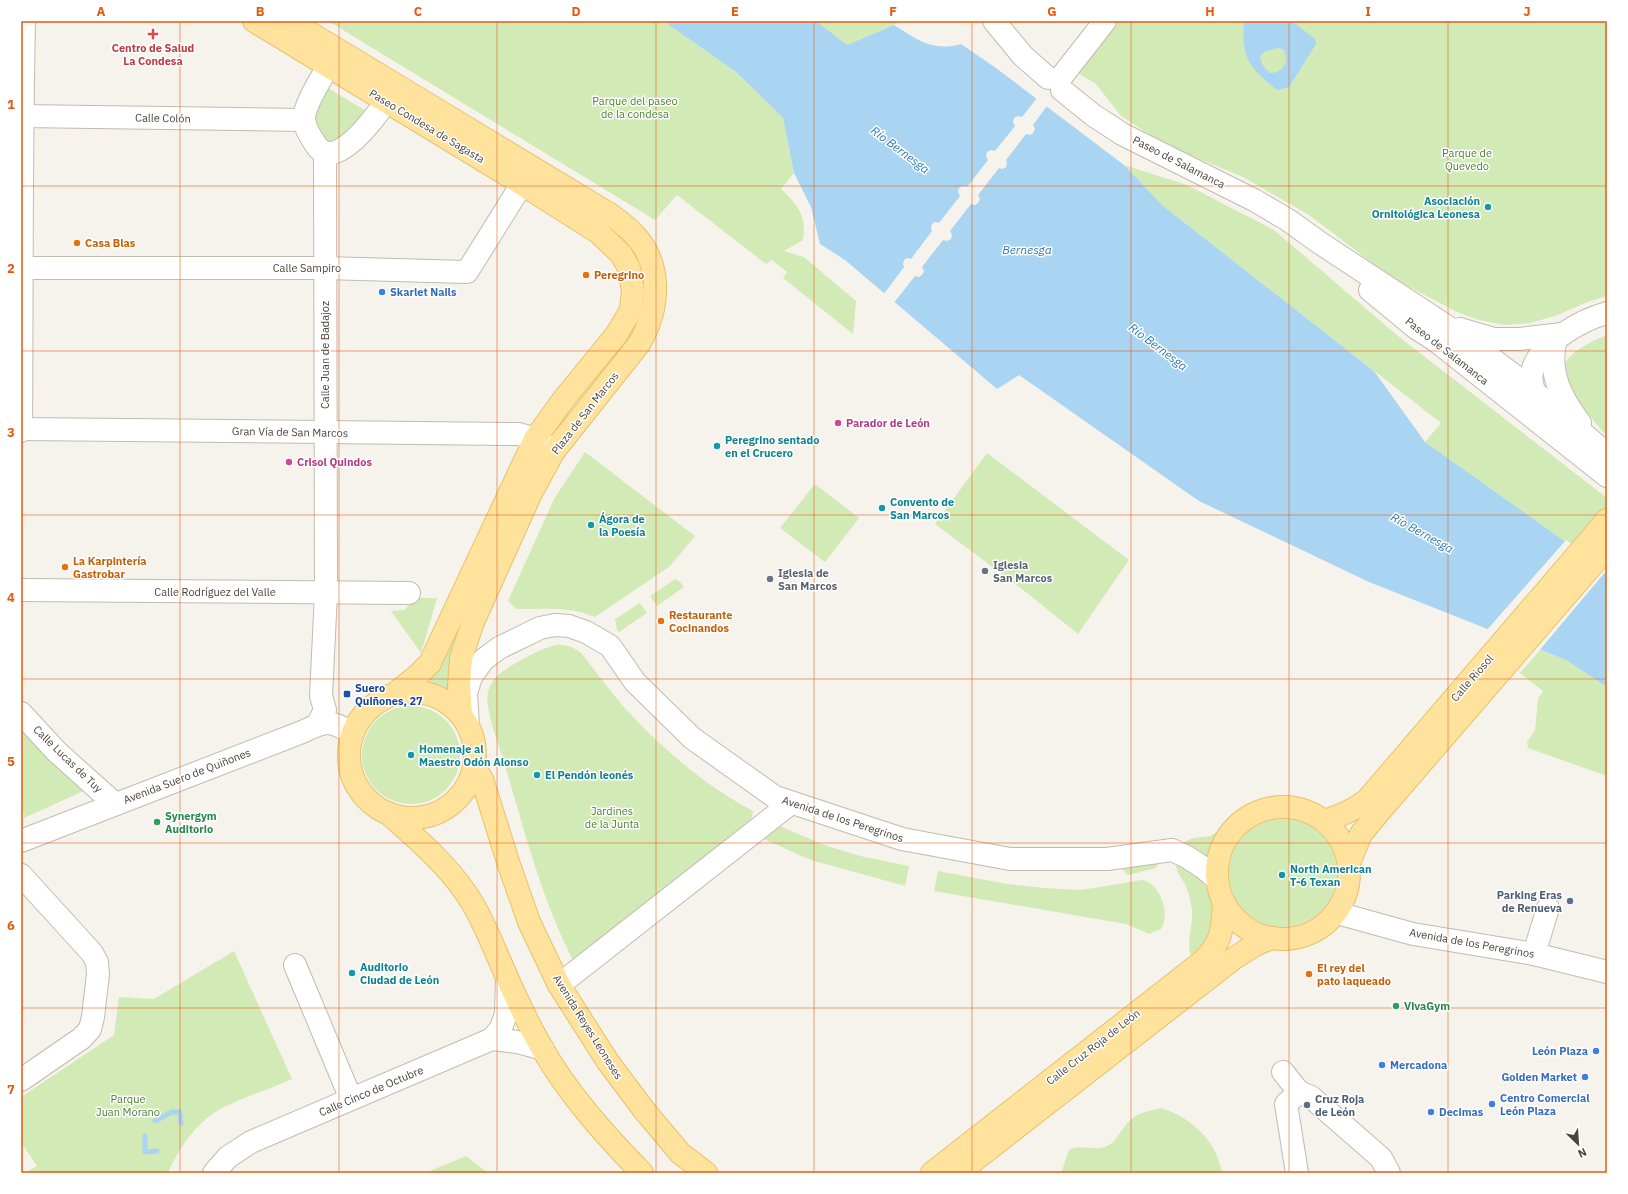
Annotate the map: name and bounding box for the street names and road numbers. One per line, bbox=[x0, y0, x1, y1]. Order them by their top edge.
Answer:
street label: Paseo Condesa de Sagasta bbox=[367, 86, 487, 166]
street label: Calle Colón bbox=[135, 111, 191, 125]
street label: Paseo de Salamanca bbox=[1130, 133, 1228, 191]
street label: Calle Sampiro bbox=[273, 261, 341, 275]
street label: Calle Juan de Badajoz bbox=[318, 301, 332, 409]
street label: Paseo de Salamanca bbox=[1403, 314, 1492, 388]
street label: Plaza de San Marcos bbox=[548, 369, 622, 457]
street label: Gran Vía de San Marcos bbox=[232, 424, 348, 440]
street label: Calle Rodríguez del Valle bbox=[154, 585, 276, 599]
street label: Calle Riosol bbox=[1448, 652, 1496, 704]
street label: Calle Lucas de Tuy bbox=[30, 722, 106, 796]
street label: Avenida Suero de Quiñones bbox=[121, 745, 253, 807]
street label: Avenida de los Peregrinos bbox=[780, 793, 906, 845]
street label: Avenida de los Peregrinos bbox=[1408, 925, 1536, 961]
street label: Avenida Reyes Leoneses bbox=[550, 972, 626, 1082]
street label: Calle Cruz Roja de León bbox=[1043, 1006, 1143, 1088]
street label: Calle Cinco de Octubre bbox=[317, 1063, 425, 1119]

